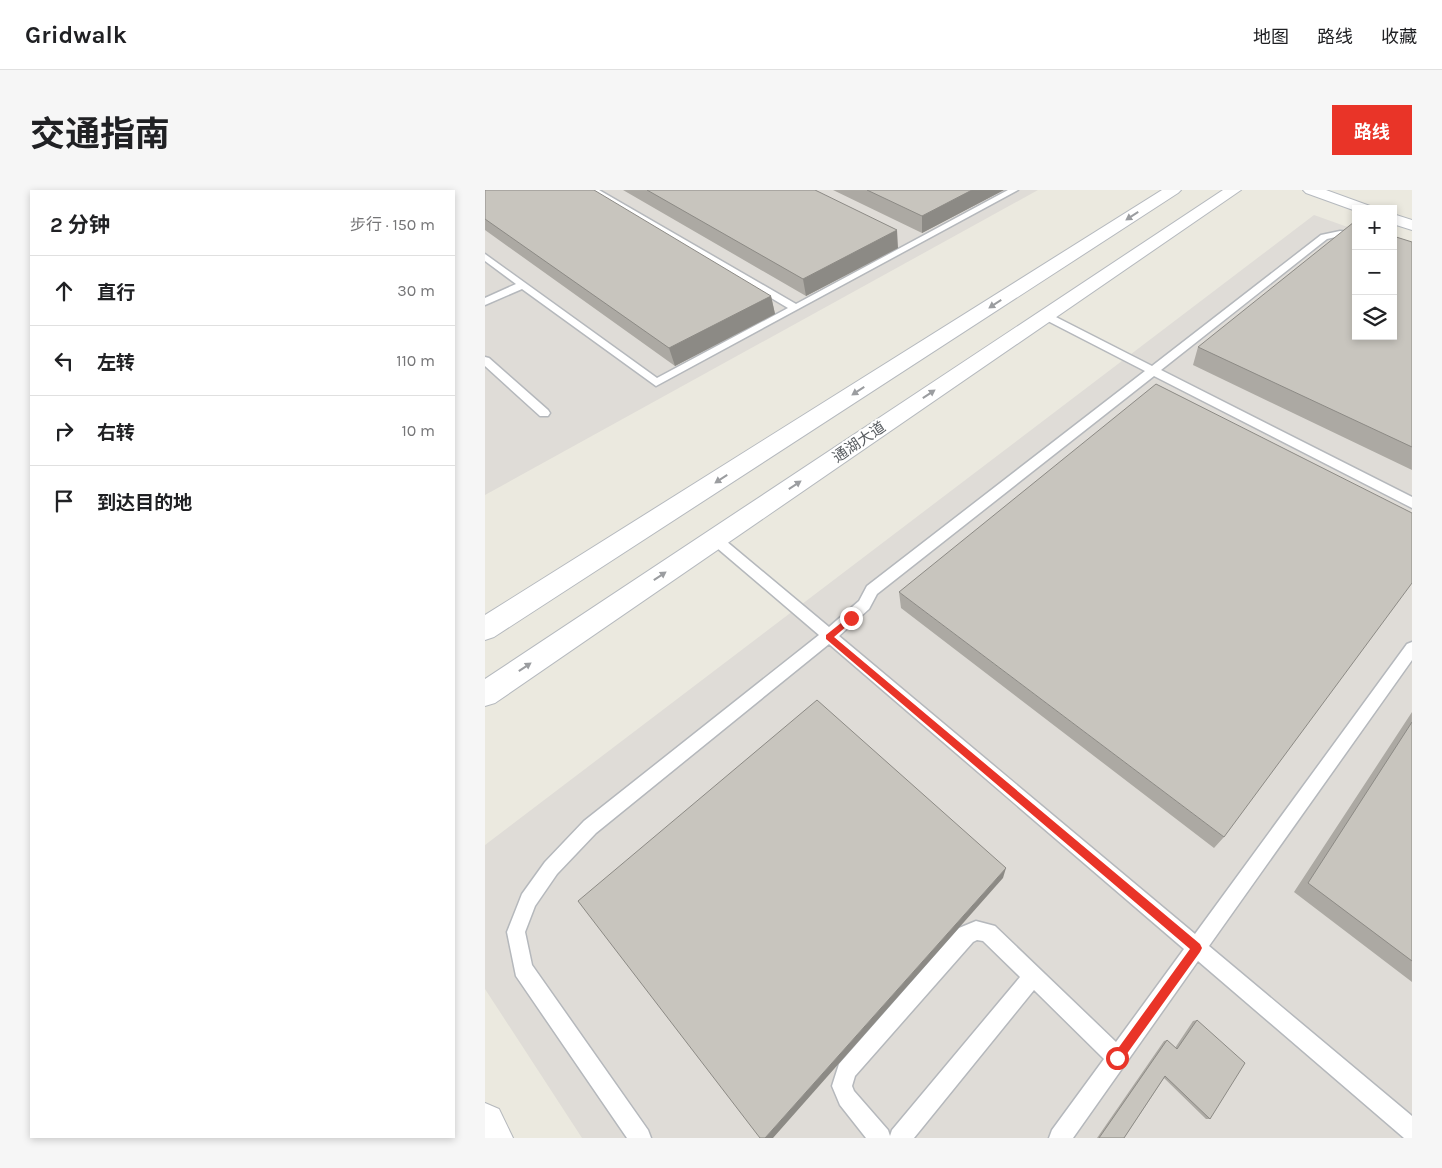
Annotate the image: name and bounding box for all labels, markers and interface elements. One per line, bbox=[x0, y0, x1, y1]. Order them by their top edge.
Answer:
text: Gridwalk bbox=[25, 21, 127, 49]
text: 地图 bbox=[1253, 26, 1289, 48]
text: 路线 bbox=[1317, 26, 1353, 48]
text: 收藏 bbox=[1381, 26, 1417, 48]
button: 路线 bbox=[1332, 105, 1412, 155]
text: 交通指南 bbox=[30, 114, 170, 155]
map controls bbox=[1352, 205, 1397, 340]
button: + bbox=[1352, 205, 1397, 250]
one-way arrow bbox=[1126, 212, 1139, 221]
text: 2 分钟 bbox=[50, 213, 110, 237]
text: 步行 · 150 m bbox=[350, 215, 435, 234]
button: − bbox=[1352, 250, 1397, 295]
icon: ahead bbox=[50, 277, 78, 305]
text: 30 m bbox=[397, 281, 435, 300]
text: 直行 bbox=[97, 282, 135, 304]
button: layers bbox=[1352, 295, 1397, 340]
one-way arrow bbox=[989, 299, 1002, 308]
icon: left bbox=[50, 347, 78, 375]
text: 110 m bbox=[396, 351, 435, 370]
text: 左转 bbox=[97, 352, 135, 374]
one-way arrow bbox=[852, 386, 865, 396]
one-way arrow bbox=[923, 389, 936, 399]
icon: right bbox=[50, 417, 78, 445]
street label: 通湖大道 bbox=[829, 418, 889, 466]
text: 10 m bbox=[401, 421, 435, 440]
text: 右转 bbox=[97, 422, 135, 444]
one-way arrow bbox=[715, 474, 728, 483]
one-way arrow bbox=[788, 480, 802, 490]
icon: arrive bbox=[50, 487, 78, 515]
text: 到达目的地 bbox=[97, 492, 192, 514]
one-way arrow bbox=[653, 571, 667, 581]
route end bbox=[840, 607, 863, 630]
one-way arrow bbox=[519, 662, 532, 672]
route start bbox=[1106, 1047, 1129, 1070]

